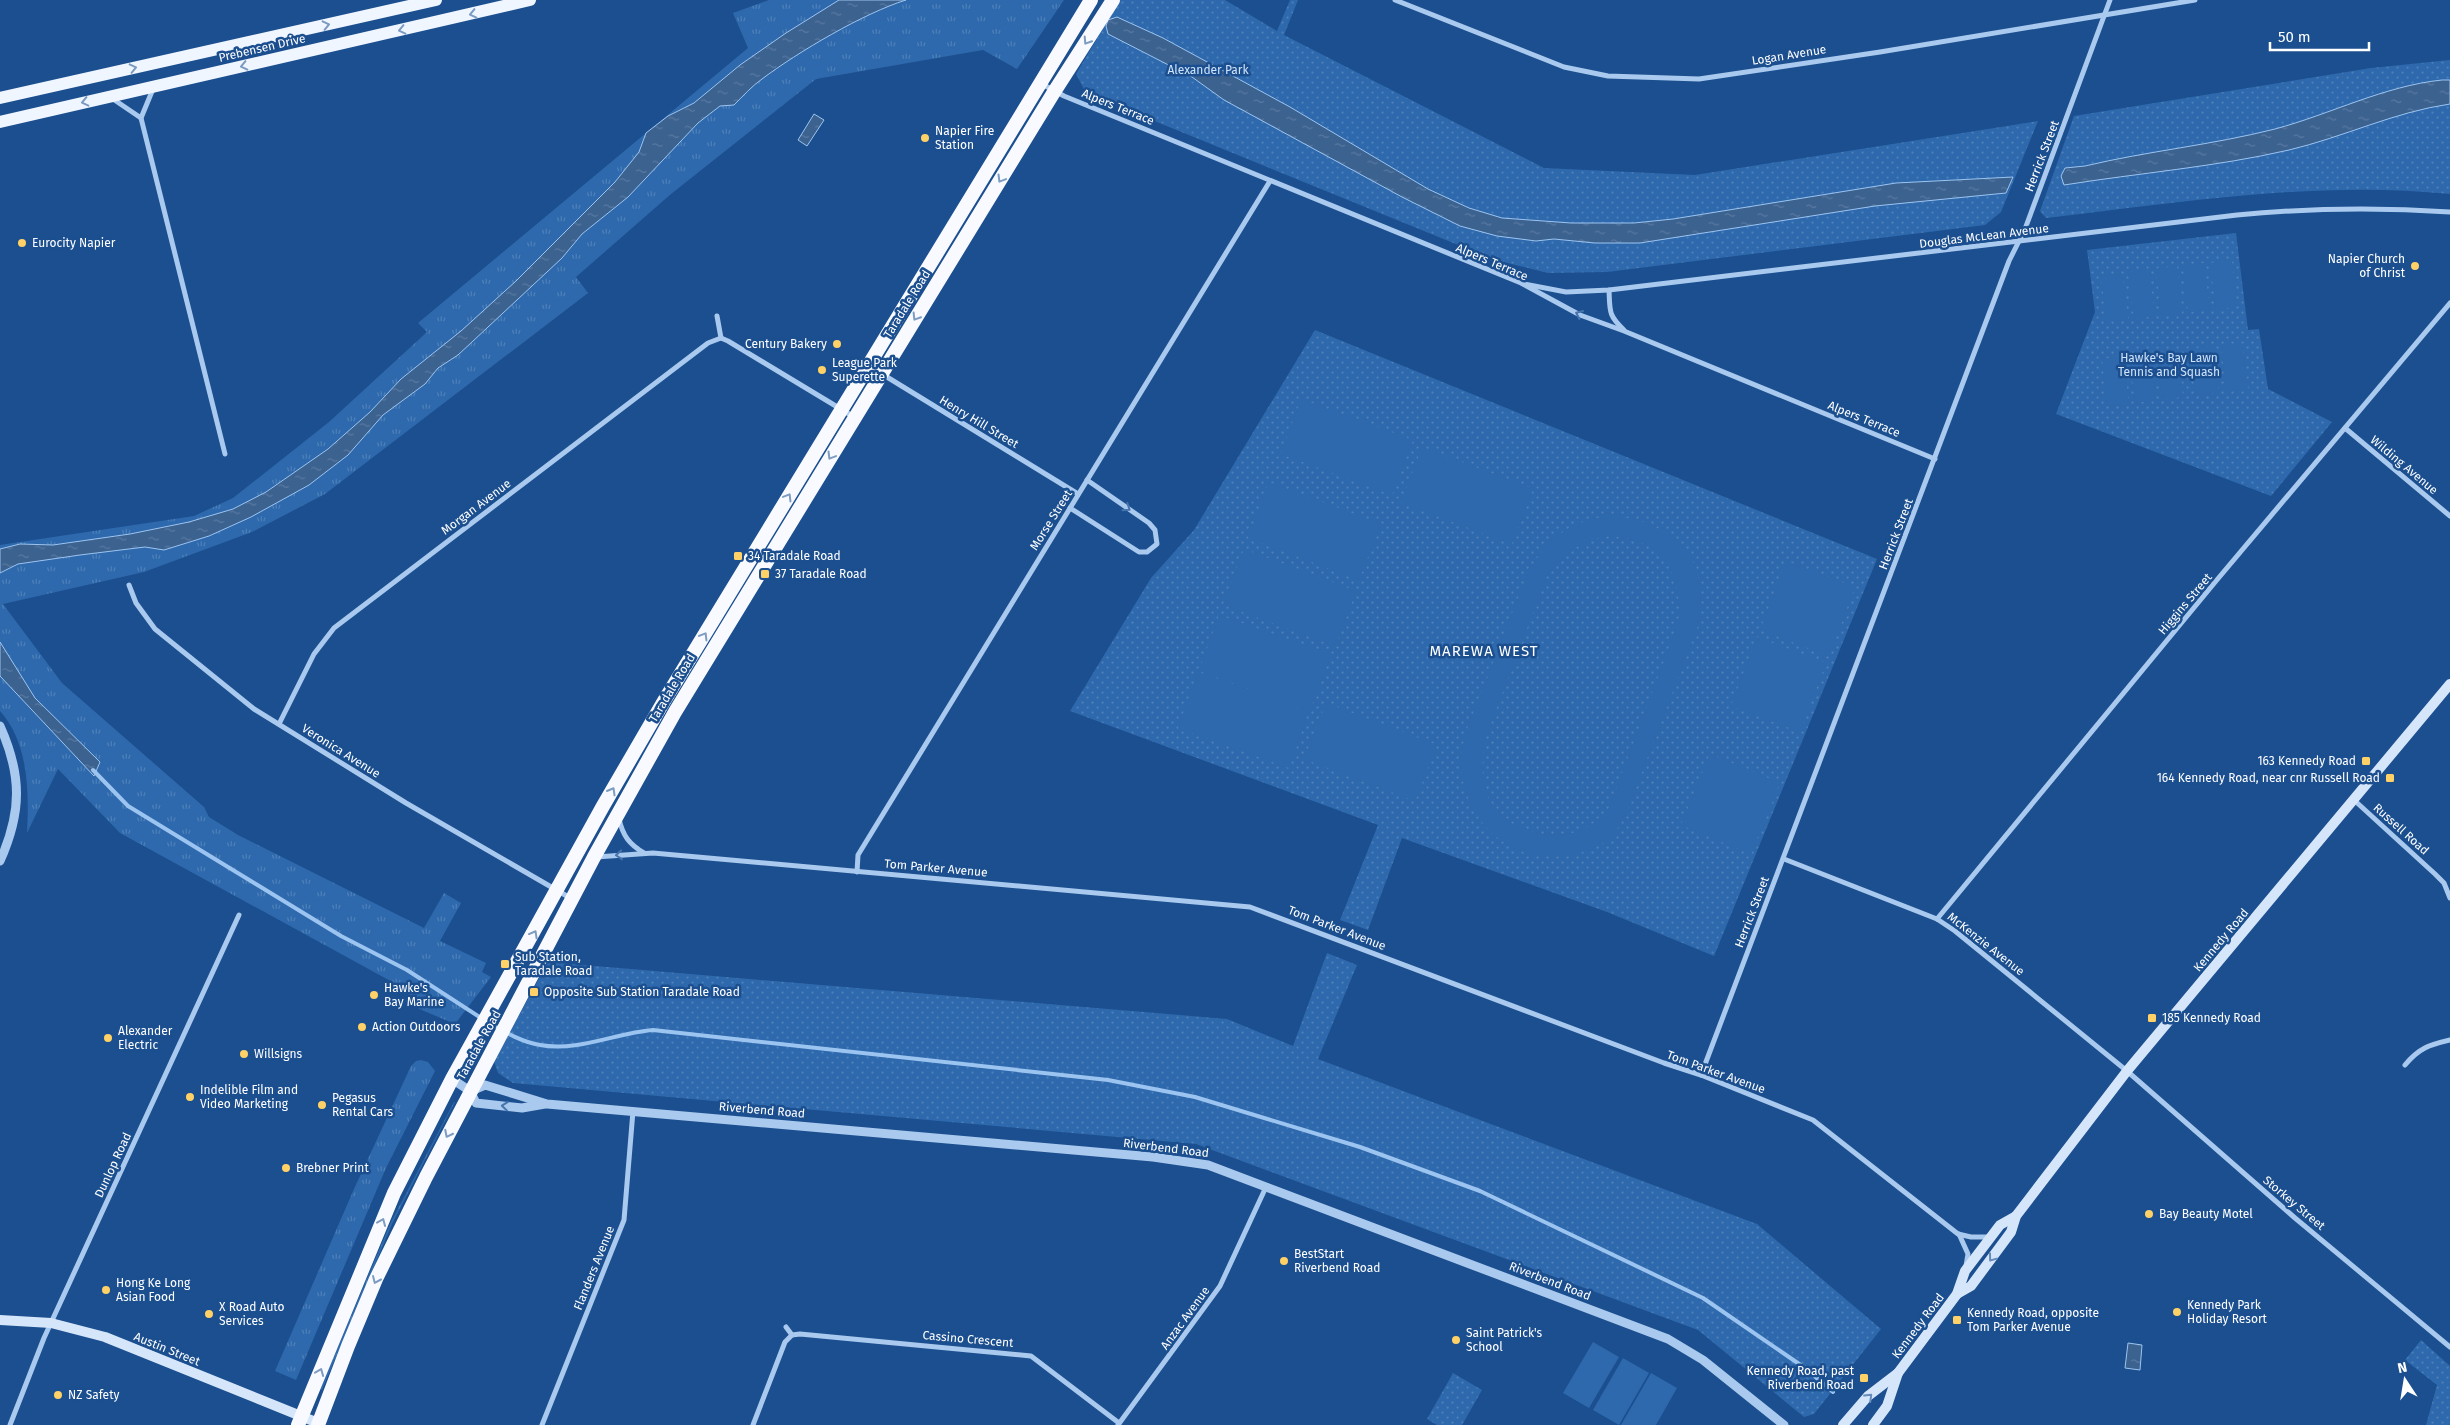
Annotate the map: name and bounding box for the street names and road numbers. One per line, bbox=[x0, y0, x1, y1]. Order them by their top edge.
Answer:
street label: Prebensen Drive bbox=[217, 31, 307, 65]
street label: Logan Avenue bbox=[1751, 42, 1827, 68]
street label: Alpers Terrace bbox=[1080, 86, 1156, 128]
street label: Herrick Street bbox=[2022, 118, 2062, 194]
street label: Douglas McLean Avenue bbox=[1918, 221, 2050, 251]
street label: Alpers Terrace bbox=[1454, 241, 1530, 283]
street label: Taradale Road bbox=[881, 268, 933, 340]
street label: Henry Hill Street bbox=[937, 393, 1022, 451]
street label: Alpers Terrace bbox=[1826, 398, 1902, 440]
street label: Wilding Avenue bbox=[2367, 433, 2441, 497]
street label: Morgan Avenue bbox=[438, 476, 514, 538]
street label: Morse Street bbox=[1027, 487, 1075, 553]
street label: Herrick Street bbox=[1876, 496, 1916, 572]
street label: Higgins Street bbox=[2155, 570, 2215, 638]
street label: Taradale Road bbox=[646, 651, 698, 725]
street label: Veronica Avenue bbox=[299, 721, 383, 781]
street label: Russell Road bbox=[2370, 800, 2432, 858]
street label: Tom Parker Avenue bbox=[884, 857, 988, 879]
street label: Herrick Street bbox=[1732, 874, 1772, 950]
street label: Tom Parker Avenue bbox=[1286, 903, 1388, 953]
street label: Kennedy Road bbox=[2191, 906, 2251, 974]
street label: McKenzie Avenue bbox=[1945, 910, 2027, 978]
street label: Taradale Road bbox=[454, 1008, 504, 1082]
street label: Tom Parker Avenue bbox=[1665, 1048, 1767, 1096]
street label: Riverbend Road bbox=[718, 1099, 806, 1121]
street label: Dunlop Road bbox=[92, 1130, 134, 1200]
street label: Riverbend Road bbox=[1122, 1136, 1210, 1160]
street label: Storkey Street bbox=[2260, 1173, 2328, 1233]
street label: Flanders Avenue bbox=[571, 1224, 617, 1312]
street label: Riverbend Road bbox=[1507, 1259, 1593, 1303]
street label: Anzac Avenue bbox=[1158, 1284, 1212, 1352]
street label: Kennedy Road bbox=[1889, 1291, 1947, 1361]
street label: Cassino Crescent bbox=[922, 1328, 1015, 1350]
street label: Austin Street bbox=[132, 1329, 203, 1369]

